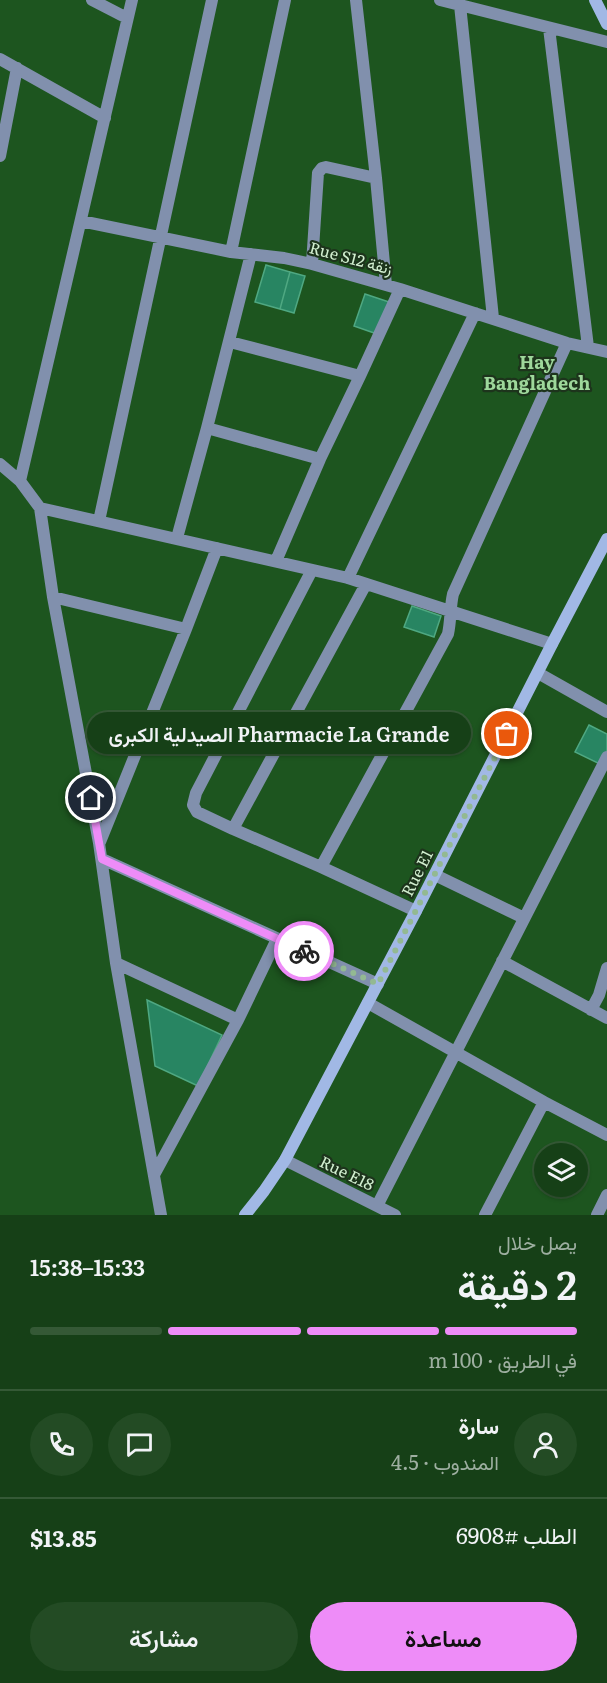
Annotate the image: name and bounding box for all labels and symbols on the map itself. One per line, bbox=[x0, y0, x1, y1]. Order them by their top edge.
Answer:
street label: Rue S12 زنقة bbox=[307, 234, 395, 280]
district label: Hay Bangladech bbox=[484, 348, 590, 396]
pin bbox=[481, 708, 532, 759]
callout: Pharmacie La Grande الصيدلية الكبرى bbox=[87, 713, 471, 755]
pin bbox=[65, 772, 116, 823]
street label: Rue E1 bbox=[394, 845, 438, 900]
courier bbox=[274, 921, 334, 981]
street label: Rue E18 bbox=[316, 1149, 379, 1196]

